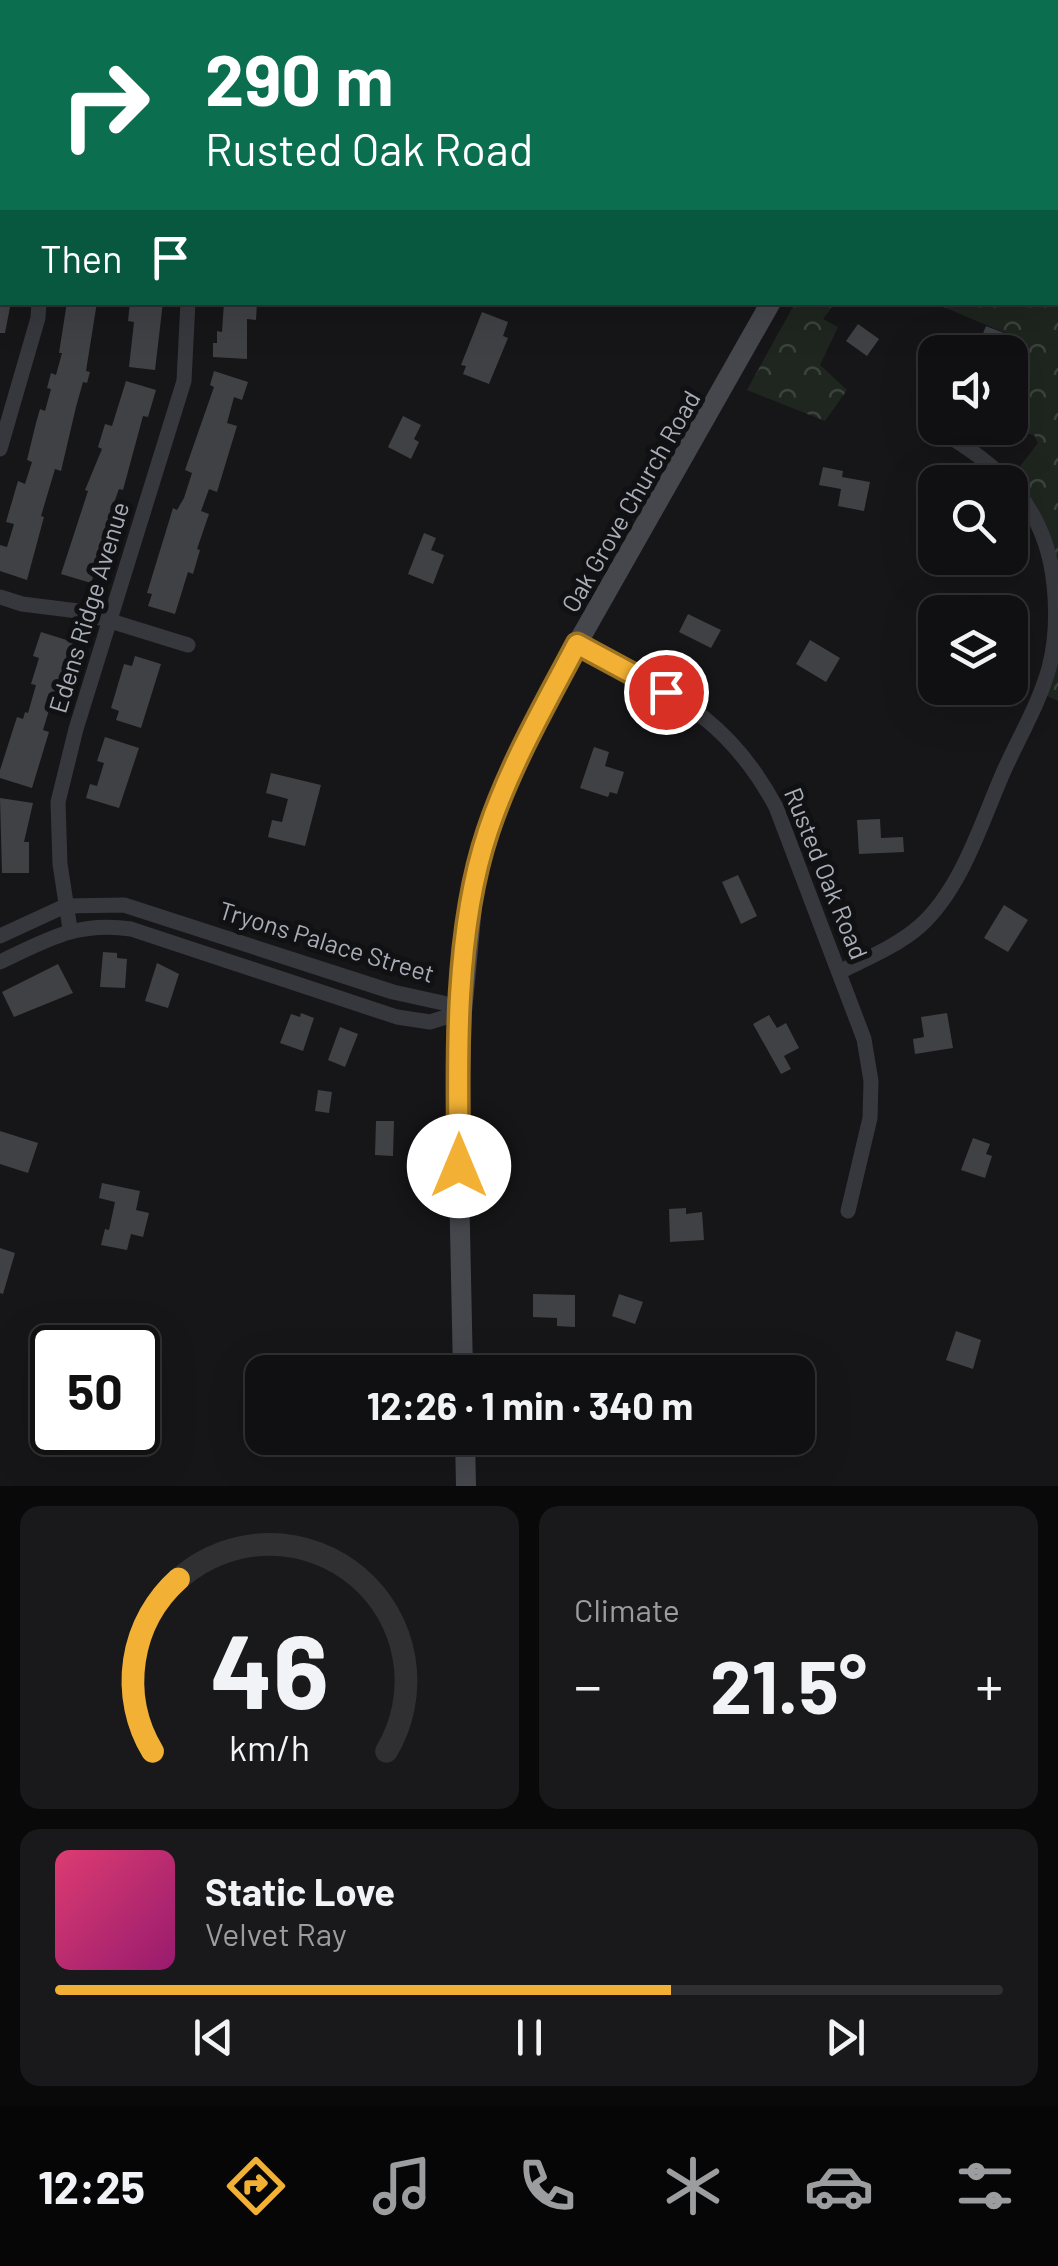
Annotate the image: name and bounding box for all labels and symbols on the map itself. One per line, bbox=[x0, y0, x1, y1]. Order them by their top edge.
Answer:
street label: Oak Grove Church Road bbox=[554, 385, 706, 617]
street label: Edens Ridge Avenue bbox=[42, 498, 134, 716]
pin bbox=[624, 650, 709, 735]
street label: Rusted Oak Road bbox=[779, 783, 875, 963]
street label: Tryons Palace Street bbox=[216, 894, 438, 988]
position arrow bbox=[407, 1114, 511, 1218]
speed limit sign: 50 bbox=[30, 1325, 160, 1455]

